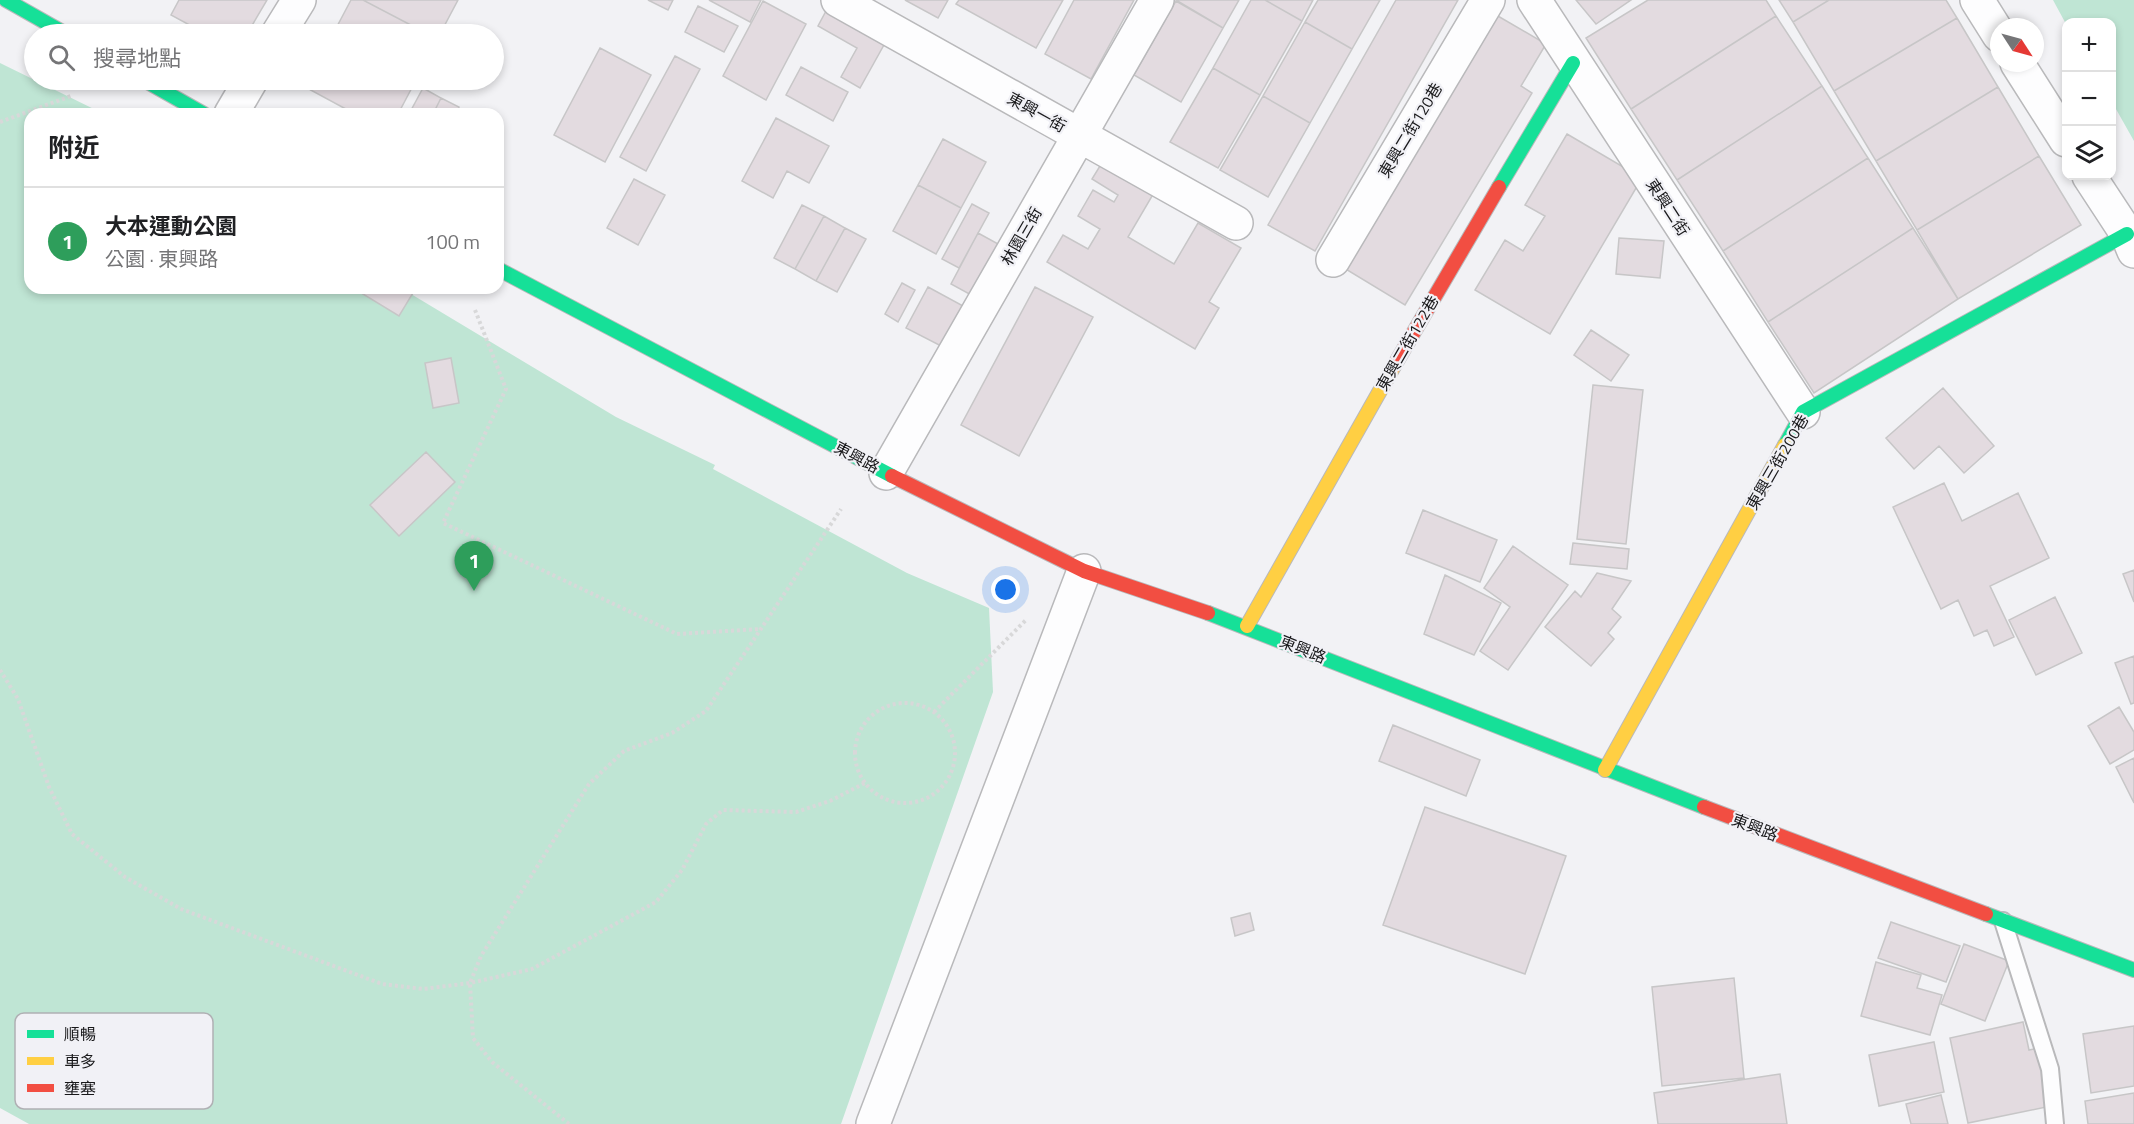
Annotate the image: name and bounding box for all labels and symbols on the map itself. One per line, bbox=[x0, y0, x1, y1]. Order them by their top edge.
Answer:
north arrow bbox=[1990, 18, 2044, 72]
street label: 東興二街120巷 bbox=[1372, 78, 1448, 182]
street label: 東興一街 bbox=[1003, 86, 1071, 138]
street label: 東興二街 bbox=[1641, 174, 1695, 240]
street label: 林園三街 bbox=[995, 202, 1047, 270]
street label: 東興二街122巷 bbox=[1370, 291, 1444, 395]
street label: 東興三街200巷 bbox=[1740, 410, 1814, 514]
street label: 東興路 bbox=[830, 435, 884, 479]
pin: 1 bbox=[454, 542, 494, 591]
your location bbox=[991, 575, 1020, 604]
street label: 東興路 bbox=[1276, 629, 1330, 669]
street label: 東興路 bbox=[1728, 807, 1782, 847]
legend bbox=[15, 1013, 213, 1109]
text: 順暢 bbox=[64, 1022, 96, 1046]
text: 車多 bbox=[64, 1049, 96, 1073]
text: 壅塞 bbox=[64, 1076, 96, 1100]

